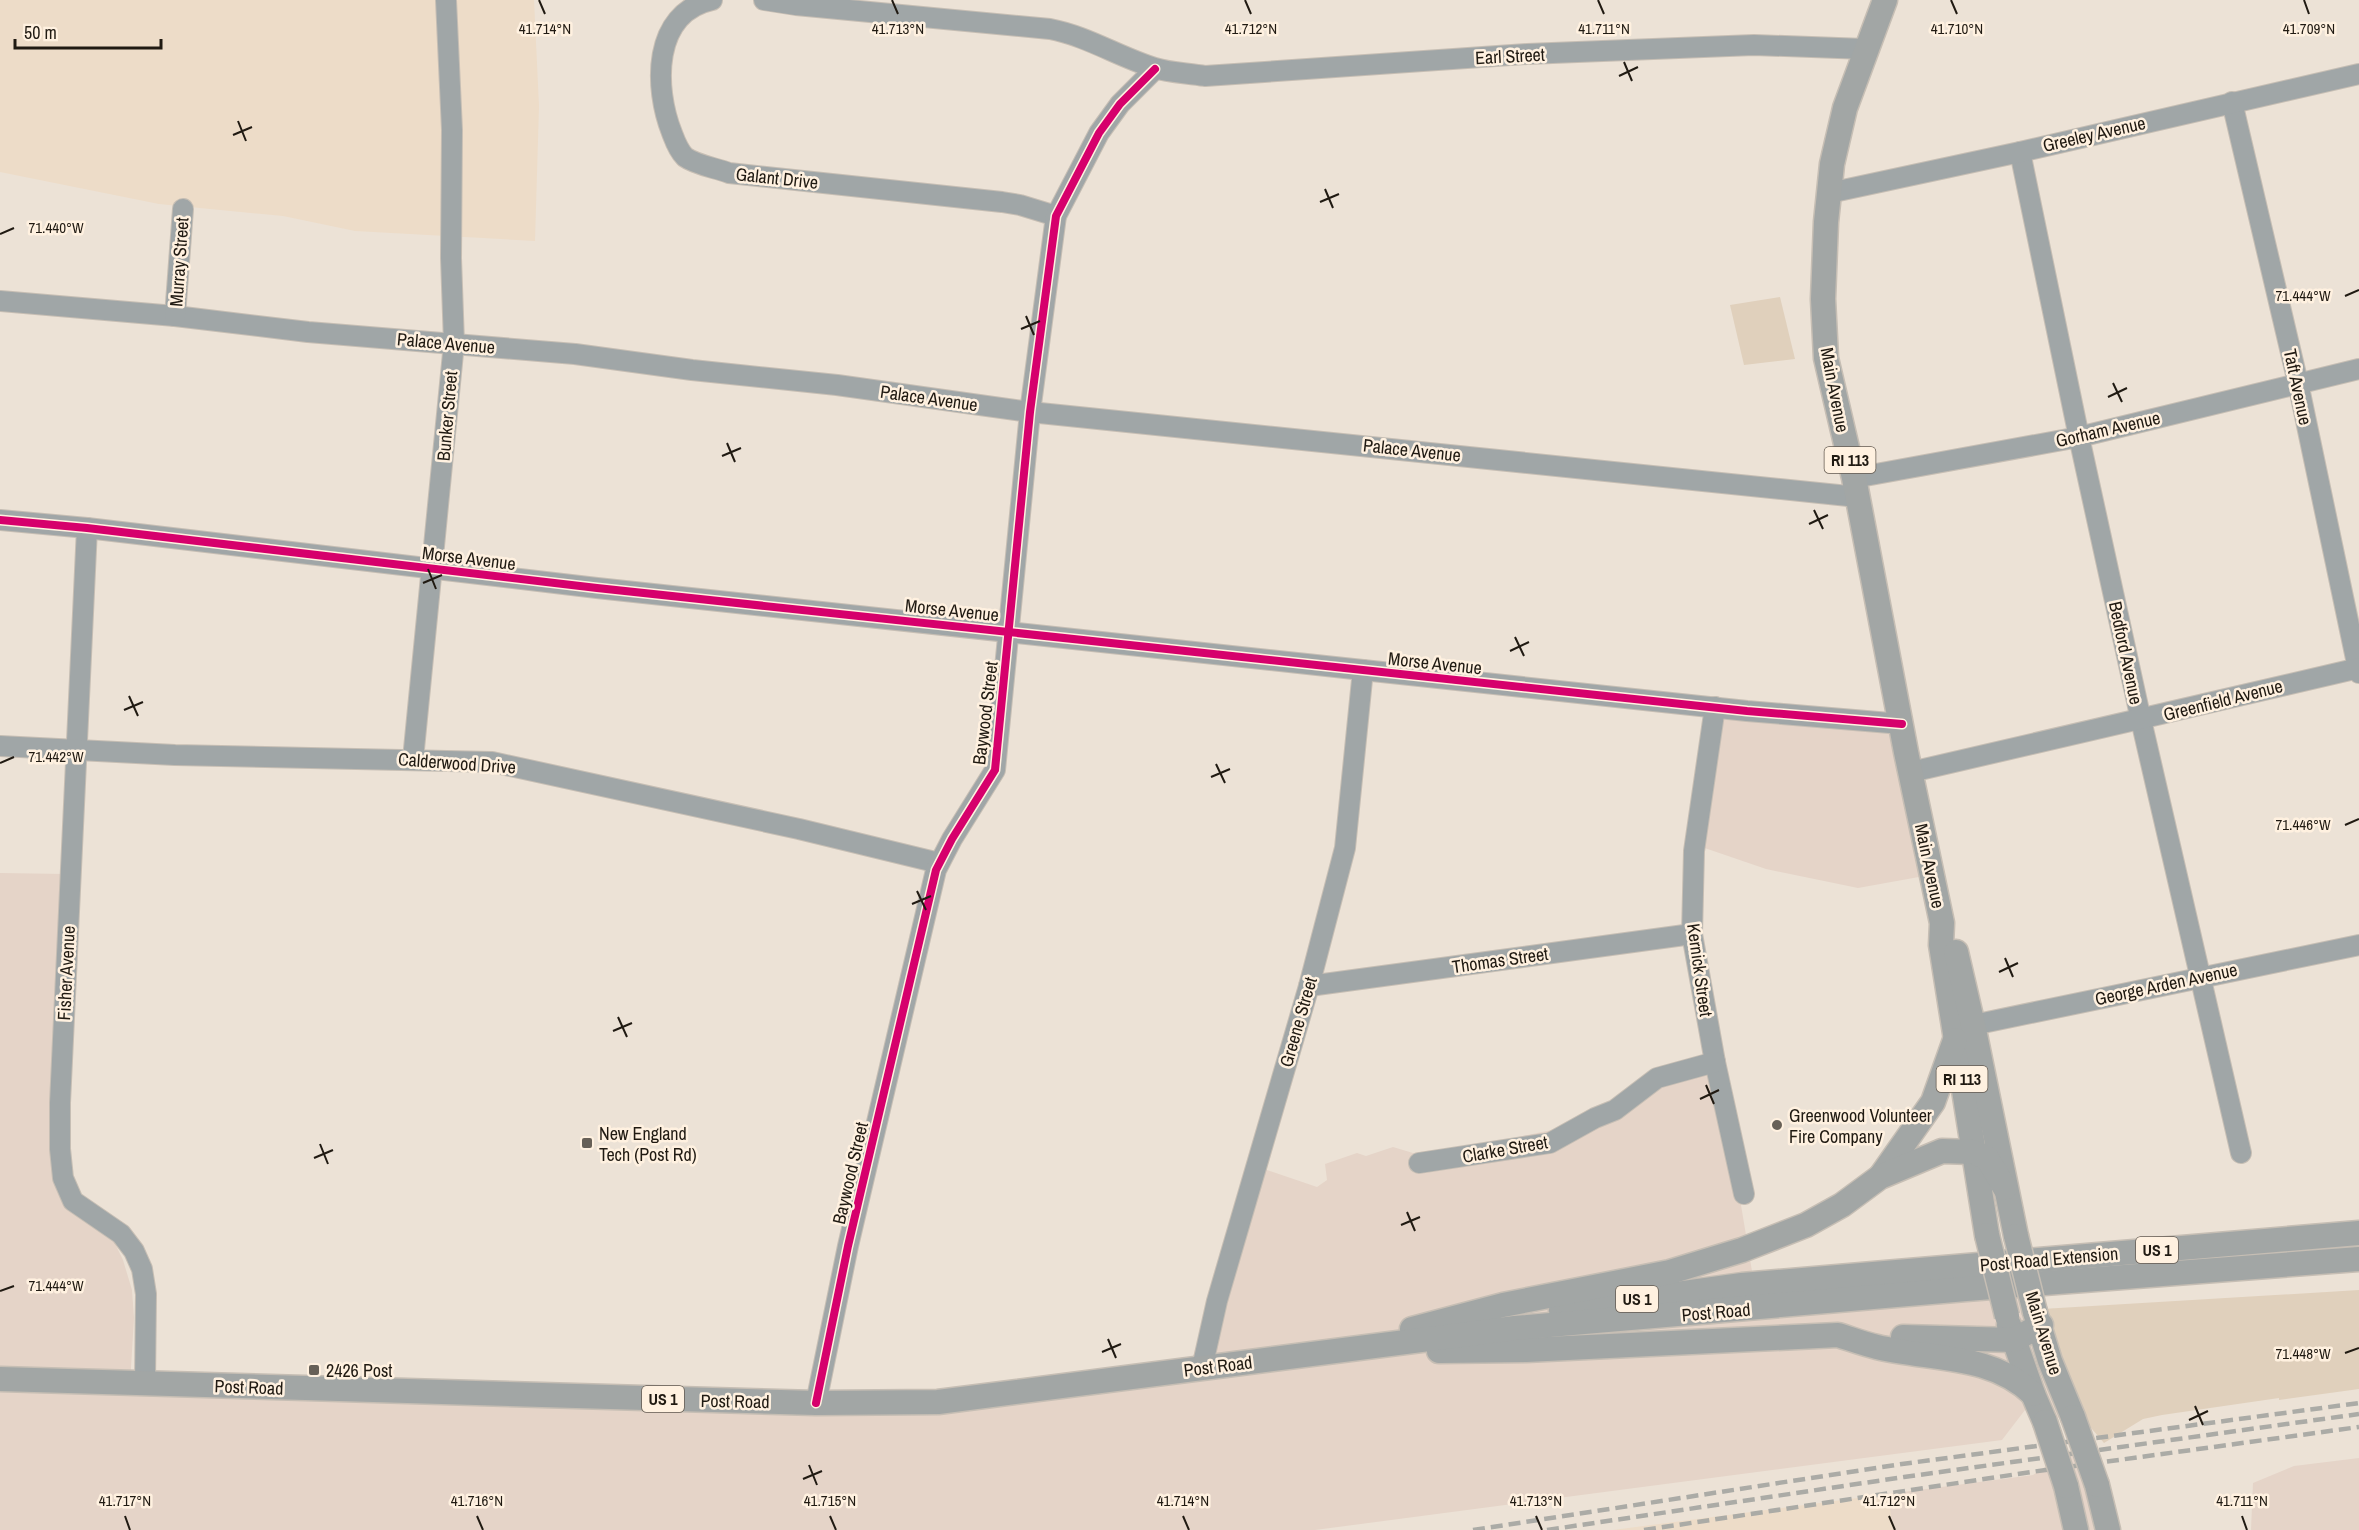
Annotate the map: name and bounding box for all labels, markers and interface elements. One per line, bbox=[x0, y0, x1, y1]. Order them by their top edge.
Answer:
scale bar bbox=[15, 12, 160, 50]
text: 41.714°N bbox=[519, 18, 571, 39]
text: 41.713°N bbox=[872, 18, 924, 39]
text: 41.712°N bbox=[1225, 18, 1277, 39]
text: 41.711°N bbox=[1578, 18, 1630, 39]
text: 41.710°N bbox=[1931, 18, 1983, 39]
text: 41.709°N bbox=[2283, 18, 2335, 39]
text: 50 m bbox=[24, 20, 57, 45]
street label: Earl Street bbox=[1475, 42, 1545, 70]
street label: Greeley Avenue bbox=[2040, 110, 2148, 158]
street label: Galant Drive bbox=[734, 161, 820, 195]
text: 71.440°W bbox=[28, 217, 84, 238]
street label: Murray Street bbox=[163, 217, 195, 307]
text: 71.444°W bbox=[2275, 285, 2331, 306]
street label: Palace Avenue bbox=[396, 326, 496, 360]
street label: Main Avenue bbox=[1815, 345, 1855, 435]
street label: Taft Avenue bbox=[2278, 347, 2318, 427]
street label: Bunker Street bbox=[431, 370, 463, 462]
street label: Palace Avenue bbox=[879, 379, 979, 417]
street label: Gorham Avenue bbox=[2053, 405, 2163, 453]
street label: Palace Avenue bbox=[1362, 432, 1462, 468]
road number: RI 113 bbox=[1824, 447, 1876, 473]
street label: Morse Avenue bbox=[421, 540, 517, 576]
street label: Morse Avenue bbox=[904, 593, 1000, 627]
street label: Bedford Avenue bbox=[2103, 599, 2149, 707]
street label: Morse Avenue bbox=[1387, 646, 1483, 680]
street label: Baywood Street bbox=[966, 660, 1004, 766]
street label: Greenfield Avenue bbox=[2161, 673, 2285, 727]
text: 71.442°W bbox=[28, 746, 84, 767]
street label: Calderwood Drive bbox=[397, 746, 517, 780]
text: 71.446°W bbox=[2275, 814, 2331, 835]
street label: Main Avenue bbox=[1909, 821, 1951, 911]
street label: Kernick Street bbox=[1681, 922, 1719, 1018]
street label: Fisher Avenue bbox=[51, 925, 81, 1021]
street label: Thomas Street bbox=[1450, 941, 1550, 979]
street label: George Arden Avenue bbox=[2092, 957, 2240, 1011]
street label: Greene Street bbox=[1273, 974, 1323, 1070]
road number: RI 113 bbox=[1936, 1066, 1988, 1092]
place label: Greenwood Volunteer Fire Company bbox=[1789, 1103, 1932, 1149]
marker: Greenwood Volunteer Fire Company bbox=[1770, 1118, 1784, 1132]
street label: Baywood Street bbox=[826, 1119, 874, 1227]
place label: New England Tech (Post Rd) bbox=[599, 1121, 697, 1167]
street label: Clarke Street bbox=[1460, 1129, 1550, 1169]
marker: New England Tech (Post Rd) bbox=[580, 1136, 594, 1150]
road number: US 1 bbox=[2136, 1237, 2178, 1263]
street label: Post Road Extension bbox=[1979, 1241, 2119, 1277]
text: 71.444°W bbox=[28, 1275, 84, 1296]
road number: US 1 bbox=[1616, 1286, 1658, 1312]
street label: Main Avenue bbox=[2019, 1288, 2069, 1378]
street label: Post Road bbox=[1681, 1297, 1751, 1327]
text: 71.448°W bbox=[2275, 1343, 2331, 1364]
street label: Post Road bbox=[1182, 1349, 1254, 1383]
place label: 2426 Post bbox=[326, 1358, 392, 1383]
marker: 2426 Post bbox=[307, 1363, 321, 1377]
street label: Post Road bbox=[214, 1373, 284, 1401]
road number: US 1 bbox=[642, 1386, 684, 1412]
street label: Post Road bbox=[700, 1388, 770, 1414]
text: 41.717°N bbox=[99, 1490, 151, 1511]
text: 41.716°N bbox=[451, 1490, 503, 1511]
text: 41.715°N bbox=[804, 1490, 856, 1511]
text: 41.714°N bbox=[1157, 1490, 1209, 1511]
text: 41.713°N bbox=[1510, 1490, 1562, 1511]
text: 41.712°N bbox=[1863, 1490, 1915, 1511]
text: 41.711°N bbox=[2216, 1490, 2268, 1511]

